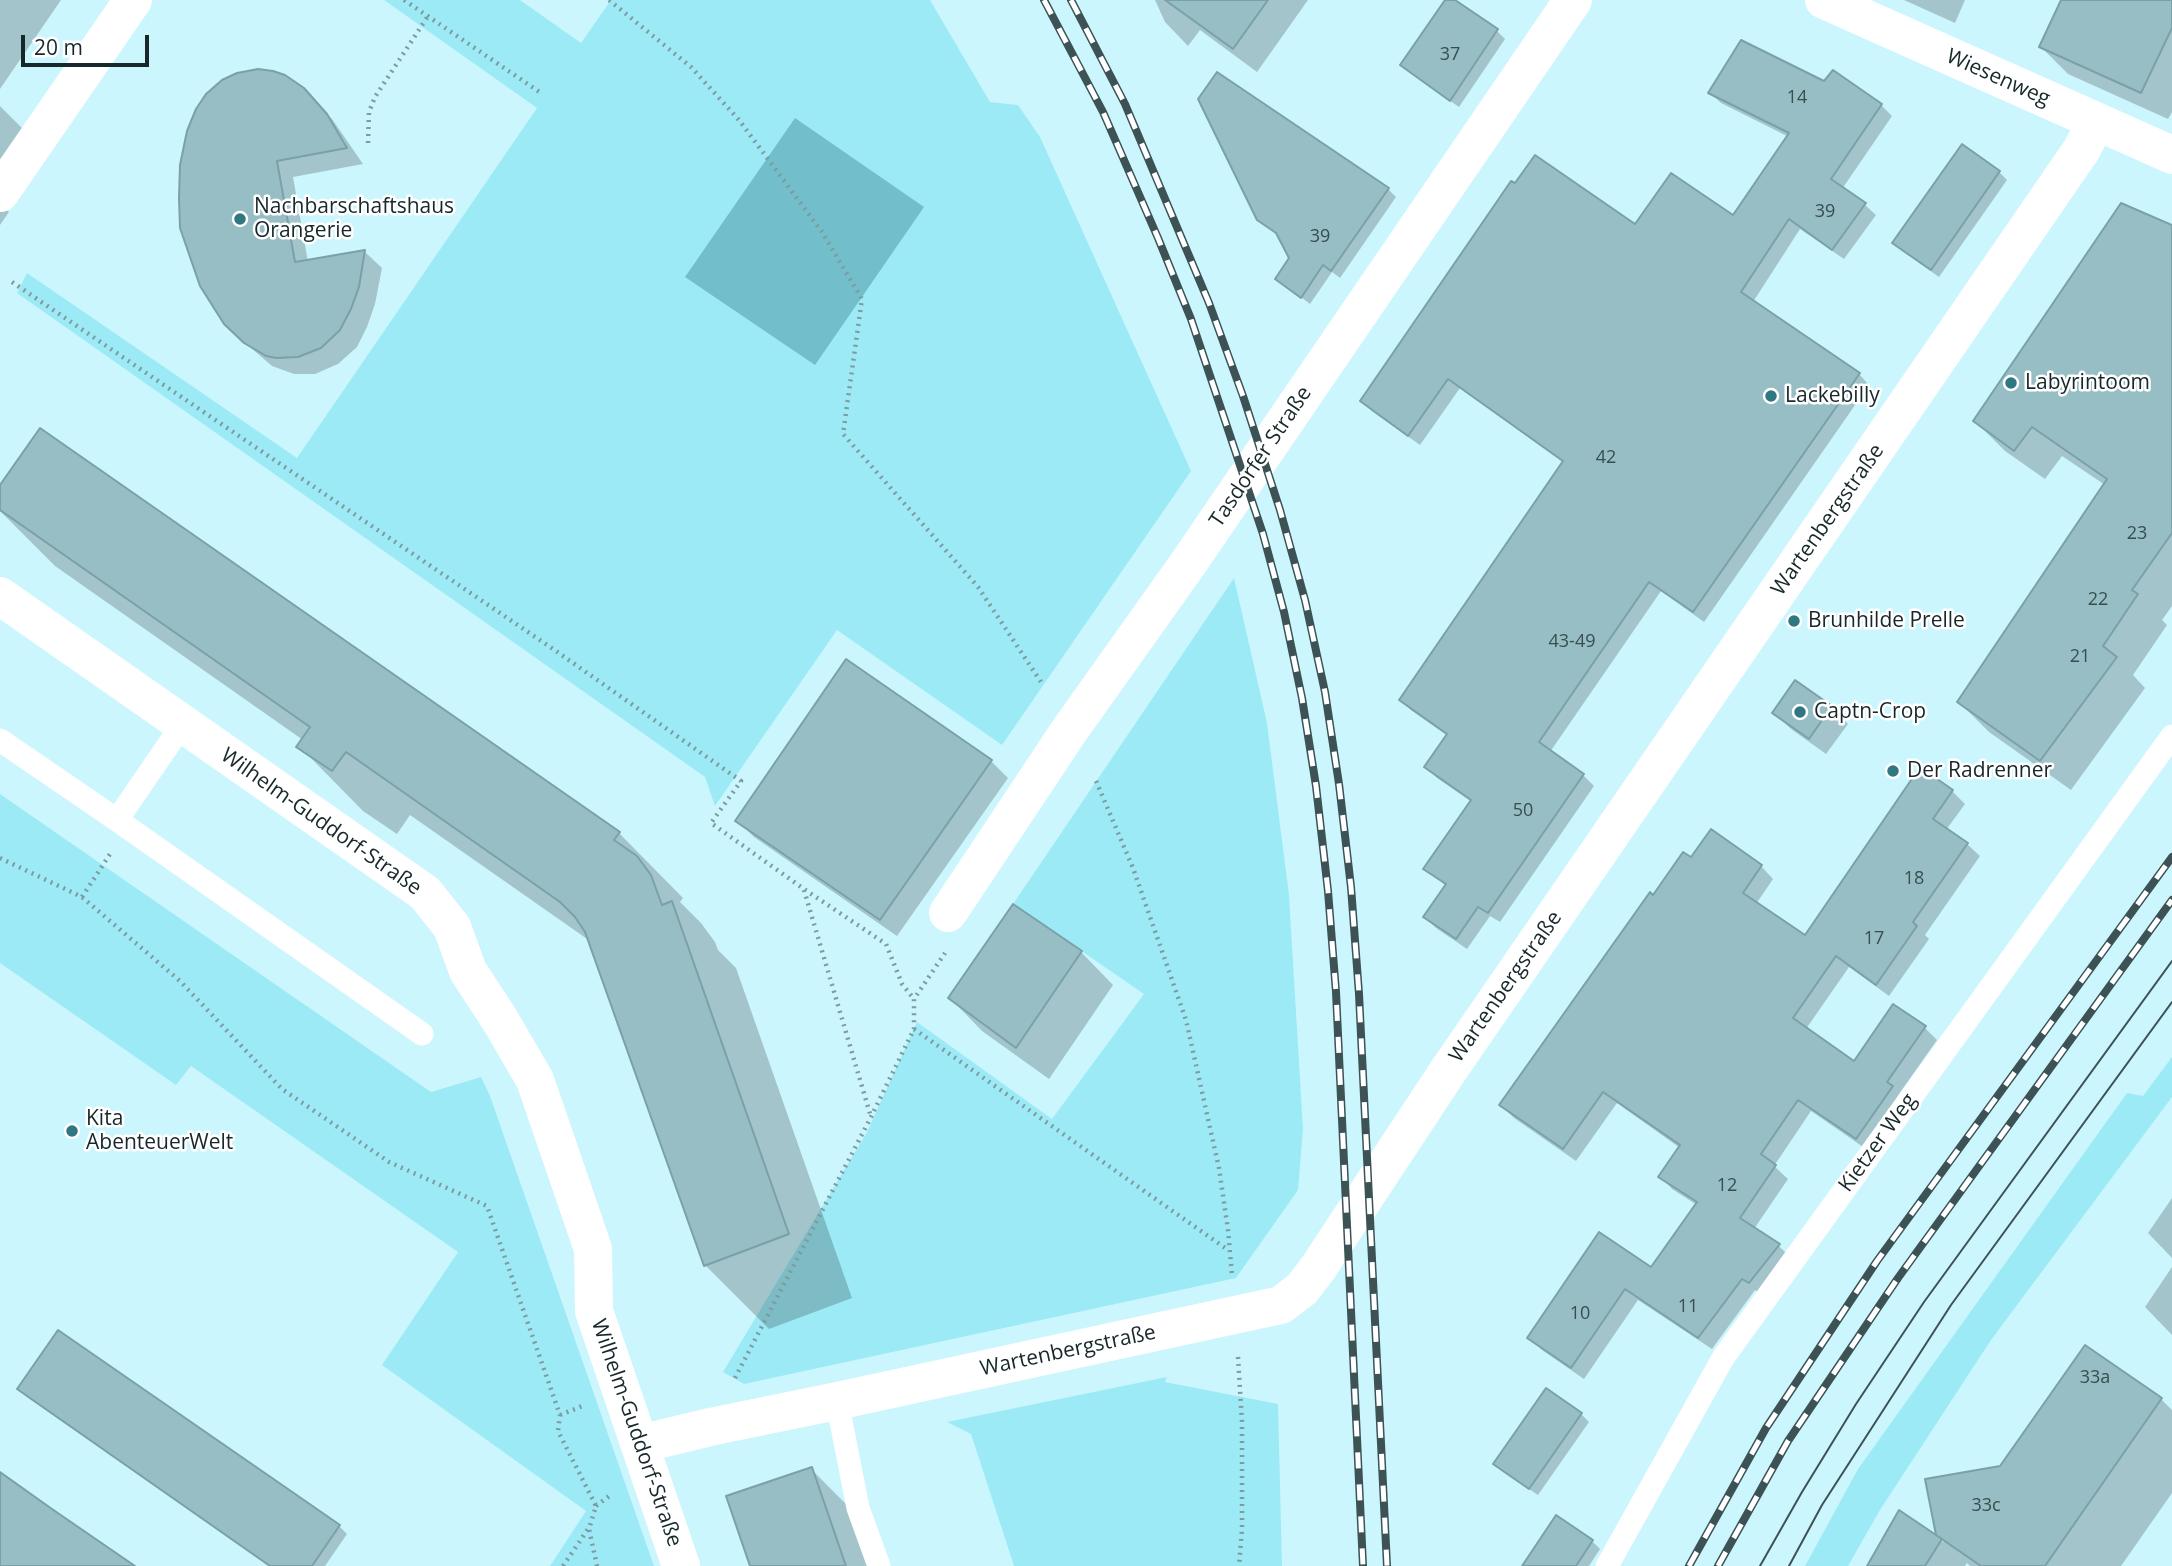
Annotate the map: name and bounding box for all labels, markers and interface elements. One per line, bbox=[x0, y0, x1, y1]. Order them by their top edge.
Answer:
scale bar bbox=[24, 21, 152, 65]
text: 20 m bbox=[34, 33, 83, 61]
house number: 37 bbox=[1440, 44, 1460, 66]
street label: Wiesenweg bbox=[1942, 44, 2054, 112]
house number: 14 bbox=[1787, 87, 1807, 109]
place label: Nachbarschaftshaus Orangerie bbox=[254, 194, 454, 244]
house number: 39 bbox=[1815, 201, 1835, 223]
marker: Nachbarschaftshaus Orangerie bbox=[232, 211, 248, 227]
house number: 39 bbox=[1310, 226, 1330, 248]
place label: Labyrintoom bbox=[2025, 370, 2150, 396]
marker: Labyrintoom bbox=[2003, 375, 2019, 391]
street label: Tasdorfer Straße bbox=[1205, 382, 1317, 532]
place label: Lackebilly bbox=[1785, 383, 1880, 409]
marker: Lackebilly bbox=[1763, 388, 1779, 404]
street label: Wartenbergstraße bbox=[1766, 439, 1890, 601]
house number: 42 bbox=[1596, 447, 1616, 469]
house number: 23 bbox=[2127, 523, 2147, 545]
house number: 22 bbox=[2088, 589, 2108, 611]
place label: Brunhilde Prelle bbox=[1808, 608, 1965, 634]
marker: Brunhilde Prelle bbox=[1786, 613, 1802, 629]
house number: 43-49 bbox=[1549, 631, 1595, 653]
house number: 21 bbox=[2070, 646, 2090, 668]
place label: Captn-Crop bbox=[1814, 699, 1926, 725]
marker: Captn-Crop bbox=[1792, 704, 1808, 720]
street label: Wilhelm-Guddorf-Straße bbox=[216, 743, 426, 901]
place label: Der Radrenner bbox=[1907, 758, 2052, 784]
marker: Der Radrenner bbox=[1885, 763, 1901, 779]
house number: 50 bbox=[1513, 800, 1533, 822]
house number: 18 bbox=[1904, 868, 1924, 890]
street label: Wartenbergstraße bbox=[1444, 906, 1568, 1068]
house number: 17 bbox=[1864, 928, 1884, 950]
street label: Kietzer Weg bbox=[1834, 1089, 1922, 1197]
place label: Kita AbenteuerWelt bbox=[86, 1106, 233, 1156]
marker: Kita AbenteuerWelt bbox=[64, 1123, 80, 1139]
house number: 12 bbox=[1717, 1175, 1737, 1197]
house number: 11 bbox=[1678, 1296, 1698, 1318]
house number: 10 bbox=[1570, 1303, 1590, 1325]
street label: Wilhelm-Guddorf-Straße bbox=[585, 1316, 687, 1550]
street label: Wartenbergstraße bbox=[978, 1320, 1158, 1382]
house number: 33a bbox=[2080, 1367, 2110, 1389]
house number: 33c bbox=[1971, 1495, 2001, 1517]

